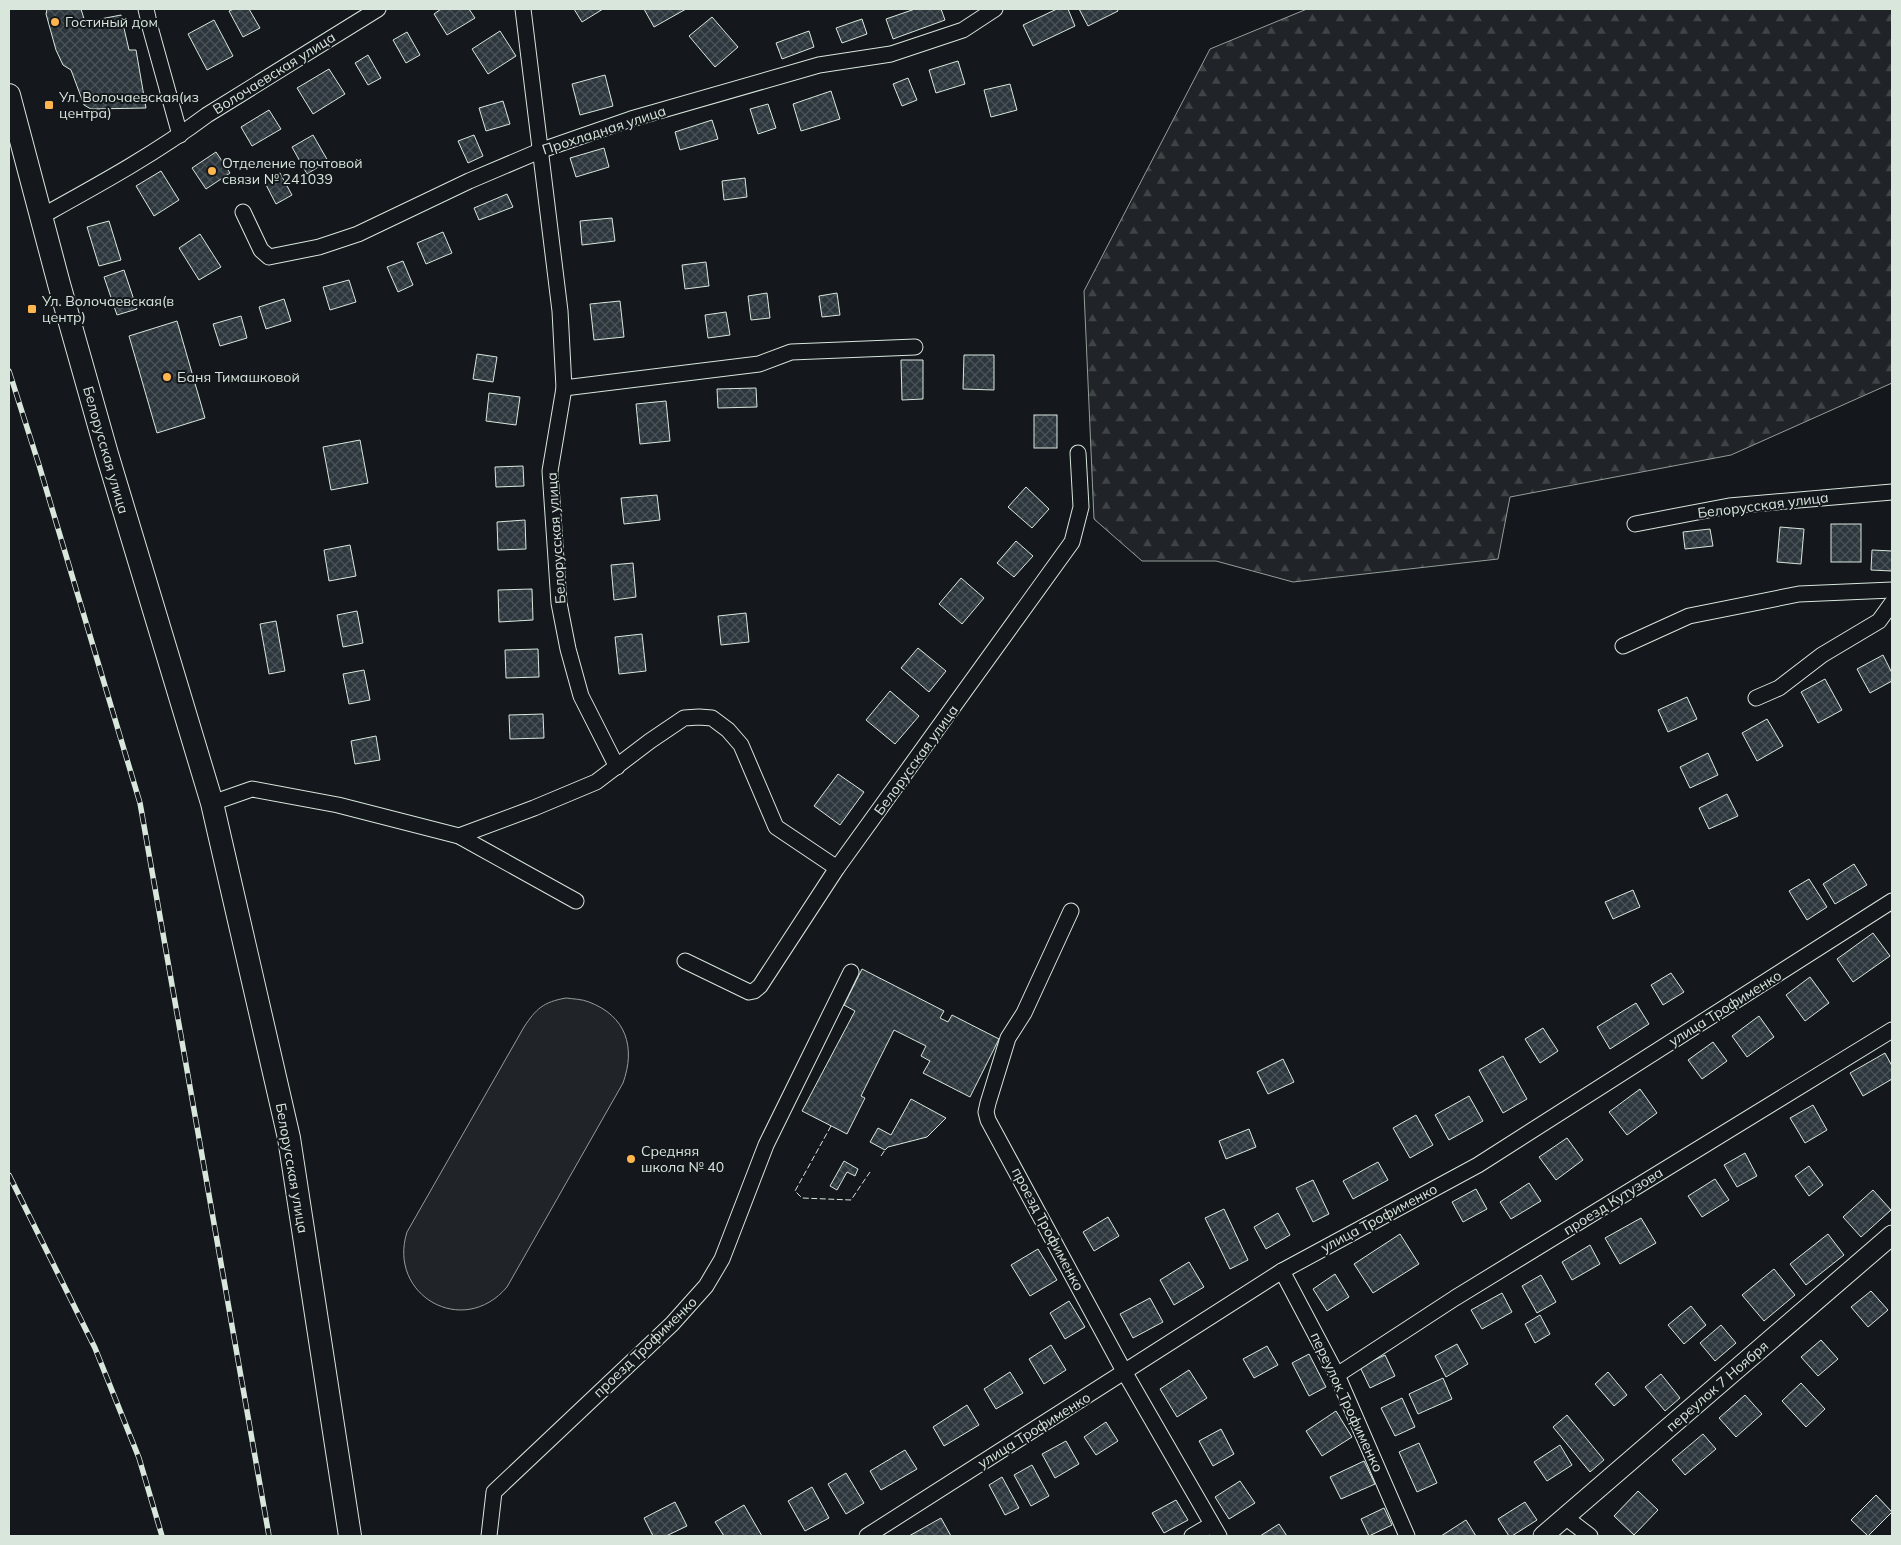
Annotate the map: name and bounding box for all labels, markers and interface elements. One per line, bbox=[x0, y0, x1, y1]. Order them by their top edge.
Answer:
place label: Гостиный дом bbox=[65, 13, 158, 31]
marker: Гостиный дом bbox=[49, 16, 61, 28]
street label: Волочаевская улица bbox=[209, 28, 339, 118]
place label: Ул. Волочаевская(из центра) bbox=[58, 88, 199, 122]
marker: Ул. Волочаевская(из центра) bbox=[43, 99, 55, 111]
street label: Прохладная улица bbox=[540, 101, 668, 159]
place label: Отделение почтовой связи № 241039 bbox=[222, 154, 363, 188]
marker: Отделение почтовой связи № 241039 bbox=[206, 165, 218, 177]
place label: Ул. Волочаевская(в центр) bbox=[41, 292, 174, 326]
marker: Ул. Волочаевская(в центр) bbox=[26, 303, 38, 315]
place label: Баня Тимашковой bbox=[177, 368, 300, 386]
marker: Баня Тимашковой bbox=[161, 371, 173, 383]
street label: Белорусская улица bbox=[79, 384, 133, 516]
street label: Белорусская улица bbox=[542, 472, 570, 604]
street label: Белорусская улица bbox=[1696, 488, 1830, 522]
street label: Белорусская улица bbox=[870, 701, 962, 819]
street label: улица Трофименко bbox=[1665, 966, 1785, 1050]
street label: Белорусская улица bbox=[272, 1102, 312, 1234]
place label: Средняя школа № 40 bbox=[641, 1142, 724, 1176]
marker: Средняя школа № 40 bbox=[625, 1153, 637, 1165]
street label: проезд Кутузова bbox=[1560, 1163, 1666, 1239]
street label: проезд Трофименко bbox=[1008, 1164, 1088, 1294]
street label: улица Трофименко bbox=[1318, 1180, 1440, 1256]
street label: проезд Трофименко bbox=[589, 1293, 701, 1401]
street label: переулок Трофименко bbox=[1307, 1329, 1387, 1475]
street label: переулок 7 Ноября bbox=[1662, 1337, 1772, 1435]
street label: улица Трофименко bbox=[974, 1388, 1094, 1472]

